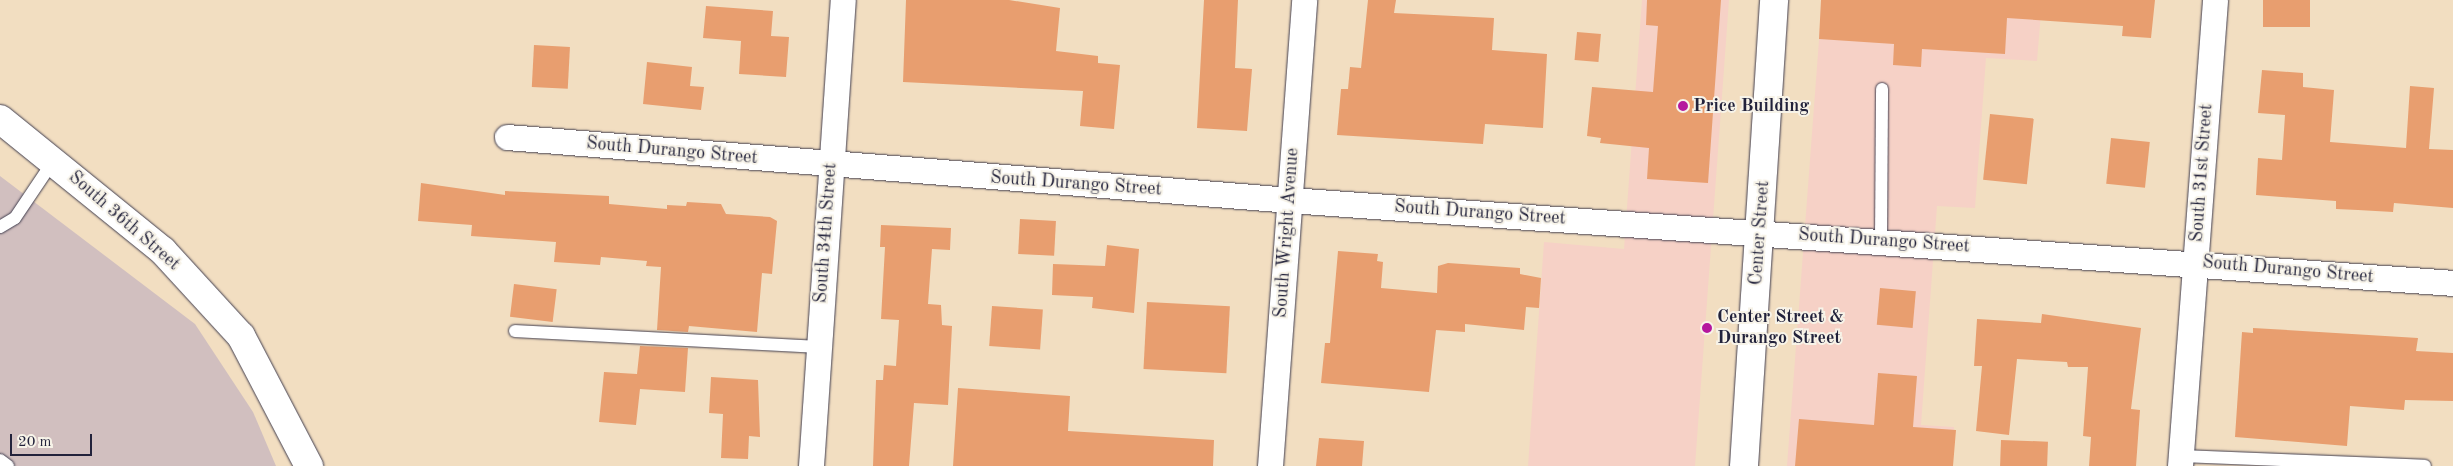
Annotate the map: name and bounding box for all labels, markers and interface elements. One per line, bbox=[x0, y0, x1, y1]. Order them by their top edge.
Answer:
place label: Price Building bbox=[1693, 95, 1809, 117]
marker: Price Building bbox=[1677, 100, 1689, 112]
street label: South 31st Street bbox=[2186, 103, 2218, 243]
street label: South Durango Street bbox=[585, 133, 759, 169]
street label: South Wright Avenue bbox=[1270, 147, 1304, 319]
street label: South 34th Street bbox=[810, 162, 842, 304]
street label: South 36th Street bbox=[64, 167, 184, 275]
street label: South Durango Street bbox=[990, 167, 1162, 201]
street label: Center Street bbox=[1746, 180, 1774, 286]
street label: South Durango Street bbox=[1394, 196, 1566, 230]
street label: South Durango Street bbox=[1798, 224, 1970, 258]
street label: South Durango Street bbox=[2201, 252, 2375, 288]
place label: Center Street & Durango Street bbox=[1717, 307, 1844, 350]
marker: Center Street & Durango Street bbox=[1701, 322, 1713, 334]
scale bar bbox=[12, 424, 95, 456]
text: 20 m bbox=[18, 435, 52, 450]

